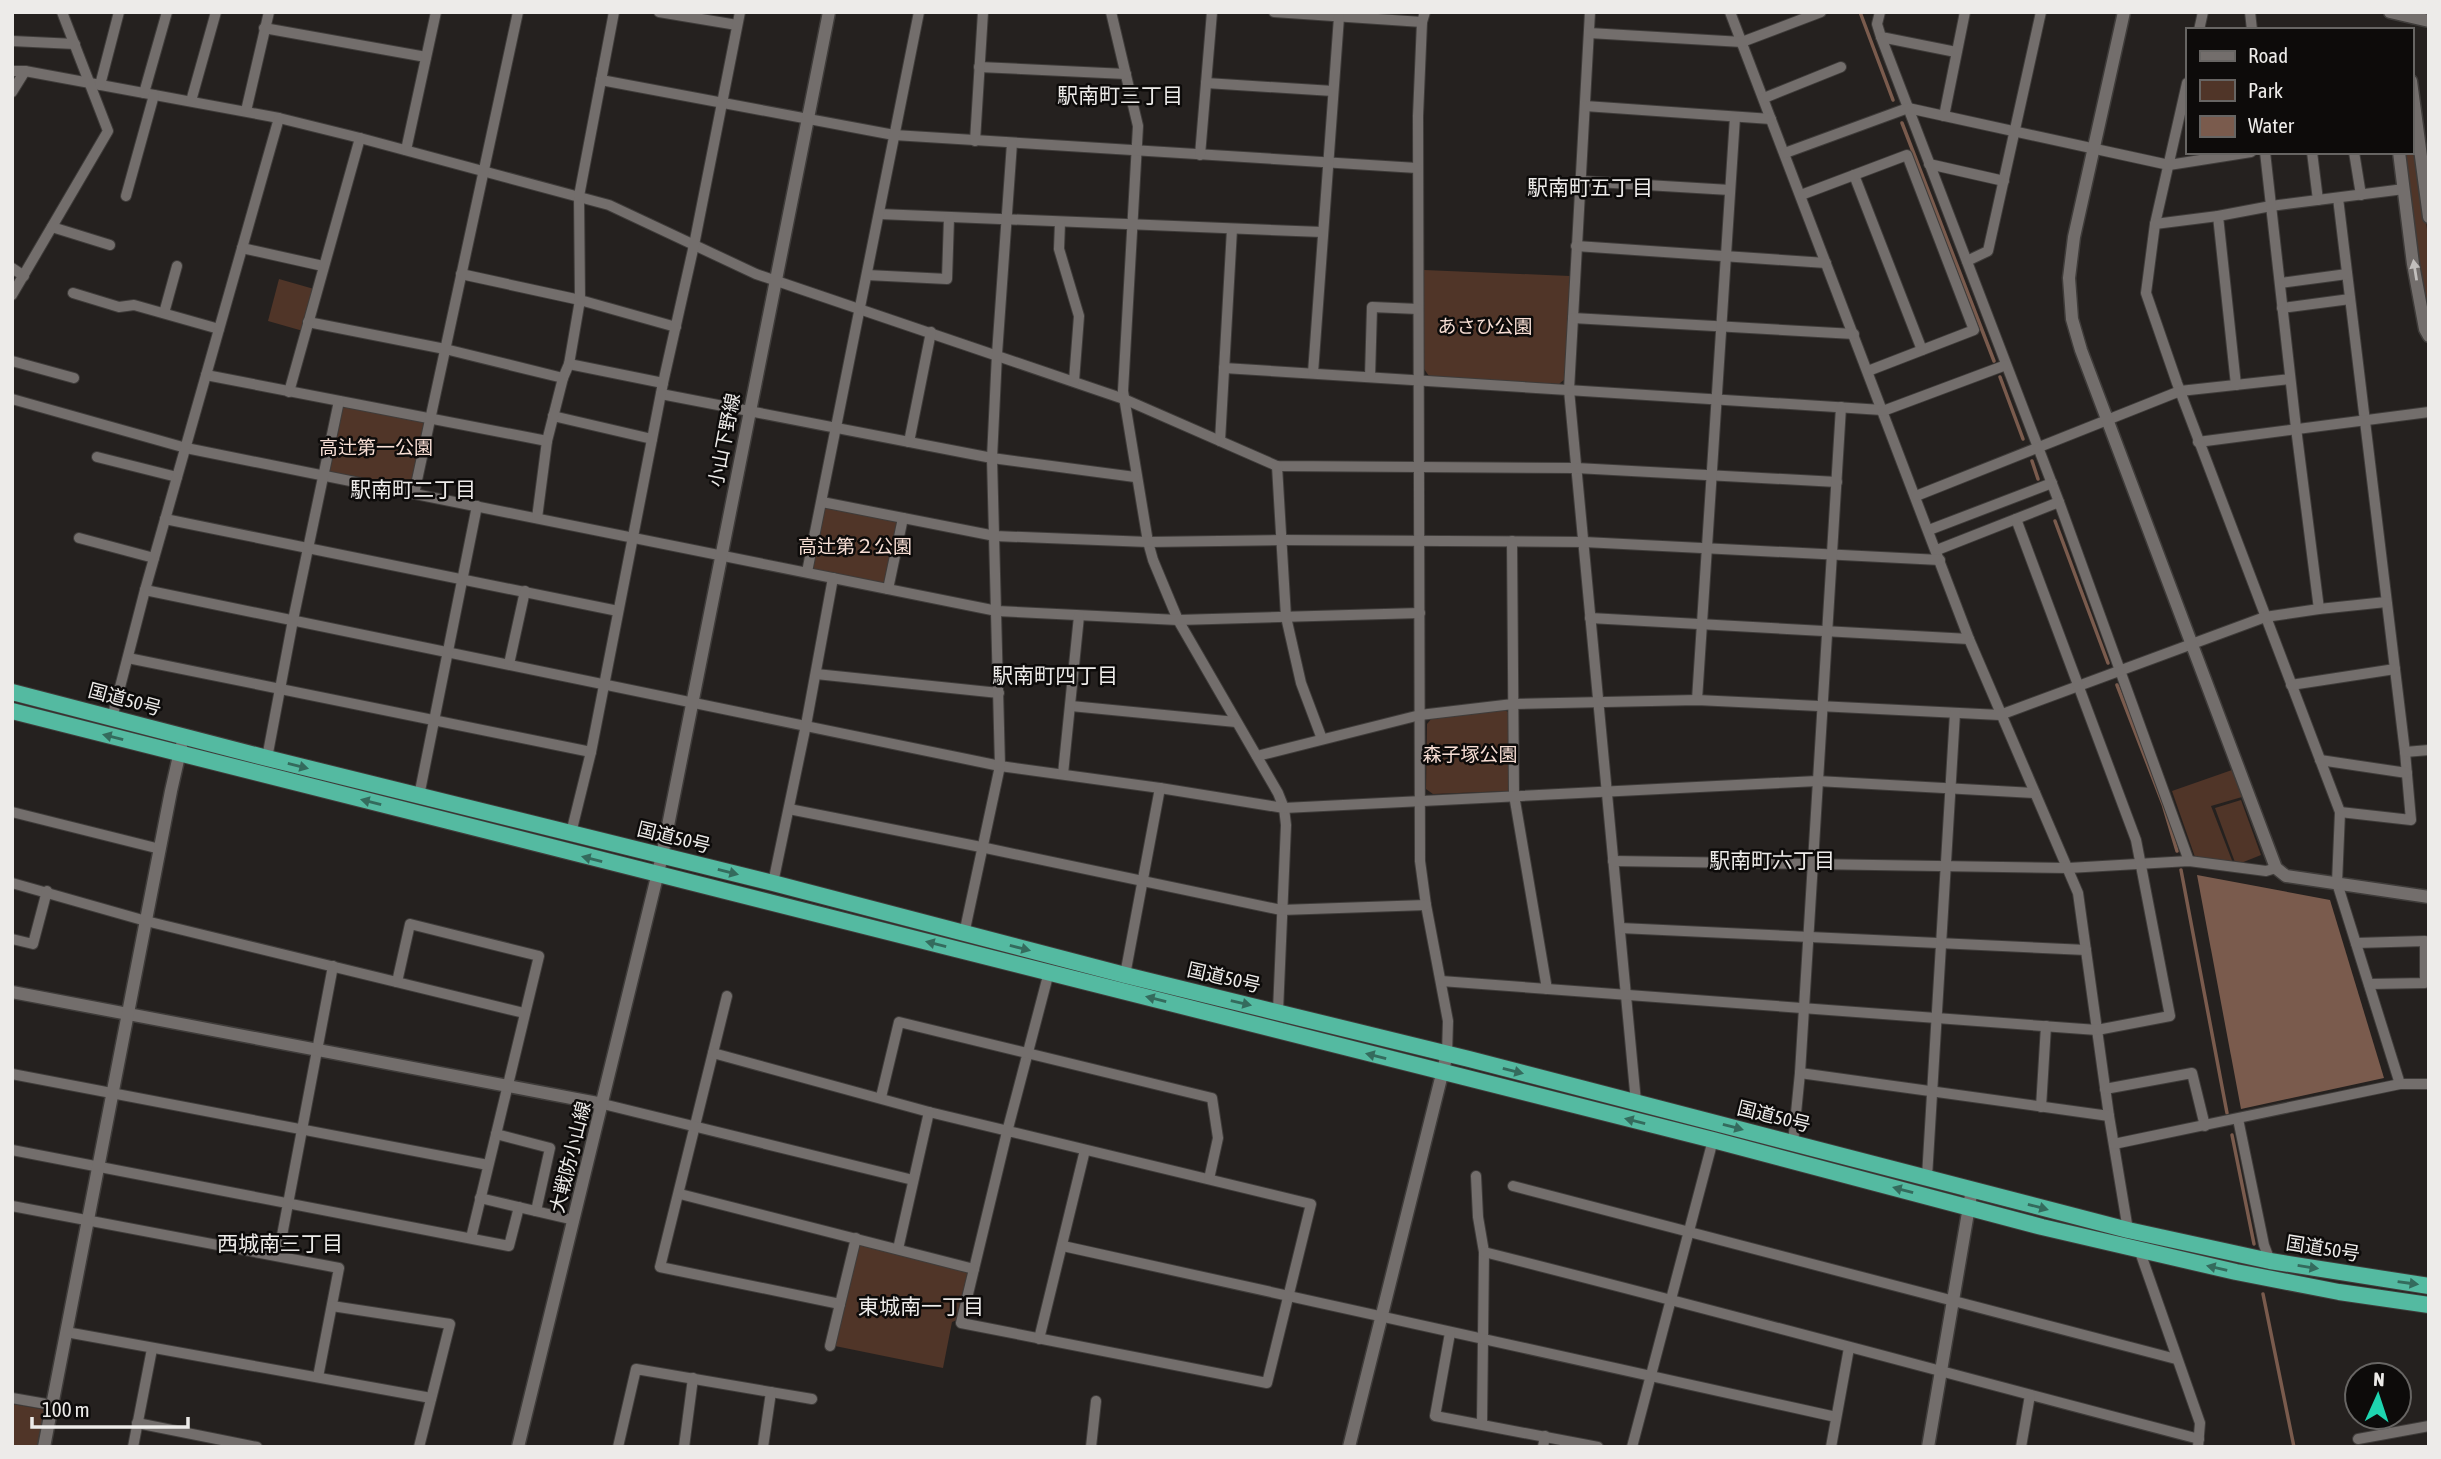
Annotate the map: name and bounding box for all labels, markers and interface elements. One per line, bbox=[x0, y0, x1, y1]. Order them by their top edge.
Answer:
legend bbox=[2186, 28, 2413, 154]
text: Road bbox=[2248, 43, 2288, 67]
text: Park bbox=[2248, 78, 2283, 102]
district label: 駅南町三丁目 bbox=[1057, 83, 1183, 107]
text: Water bbox=[2248, 113, 2295, 137]
district label: 駅南町五丁目 bbox=[1527, 175, 1653, 199]
one-way arrow bbox=[2409, 259, 2420, 281]
park label: あさひ公園 bbox=[1437, 315, 1533, 337]
street label: 小山下野線 bbox=[704, 391, 744, 489]
park label: 高辻第一公園 bbox=[319, 436, 433, 458]
district label: 駅南町二丁目 bbox=[350, 477, 476, 501]
park label: 高辻第２公園 bbox=[798, 535, 912, 557]
district label: 駅南町四丁目 bbox=[992, 663, 1118, 687]
street label: 国道50号 bbox=[86, 679, 164, 719]
one-way arrow bbox=[102, 731, 124, 742]
park label: 森子塚公園 bbox=[1422, 743, 1518, 765]
one-way arrow bbox=[287, 761, 309, 772]
one-way arrow bbox=[360, 796, 382, 807]
street label: 国道50号 bbox=[635, 817, 713, 857]
district label: 駅南町六丁目 bbox=[1709, 848, 1835, 872]
one-way arrow bbox=[580, 853, 602, 864]
one-way arrow bbox=[717, 867, 739, 878]
one-way arrow bbox=[924, 938, 946, 949]
one-way arrow bbox=[1009, 943, 1031, 954]
street label: 国道50号 bbox=[1185, 958, 1263, 996]
one-way arrow bbox=[1145, 993, 1167, 1004]
one-way arrow bbox=[1230, 997, 1252, 1008]
one-way arrow bbox=[1365, 1050, 1387, 1061]
one-way arrow bbox=[1502, 1066, 1524, 1077]
street label: 国道50号 bbox=[1735, 1096, 1813, 1136]
street label: 大戦防小山線 bbox=[546, 1099, 594, 1215]
one-way arrow bbox=[1624, 1115, 1646, 1126]
one-way arrow bbox=[1723, 1123, 1744, 1133]
one-way arrow bbox=[1892, 1184, 1914, 1195]
one-way arrow bbox=[2028, 1202, 2049, 1212]
district label: 西城南三丁目 bbox=[217, 1231, 343, 1255]
street label: 国道50号 bbox=[2284, 1231, 2362, 1265]
one-way arrow bbox=[2206, 1262, 2228, 1273]
one-way arrow bbox=[2297, 1262, 2319, 1273]
one-way arrow bbox=[2397, 1277, 2419, 1288]
district label: 東城南一丁目 bbox=[858, 1294, 984, 1318]
north arrow bbox=[2343, 1361, 2413, 1431]
text: N bbox=[2373, 1368, 2385, 1390]
scale bar bbox=[32, 1386, 187, 1430]
text: 100 m bbox=[42, 1397, 90, 1421]

